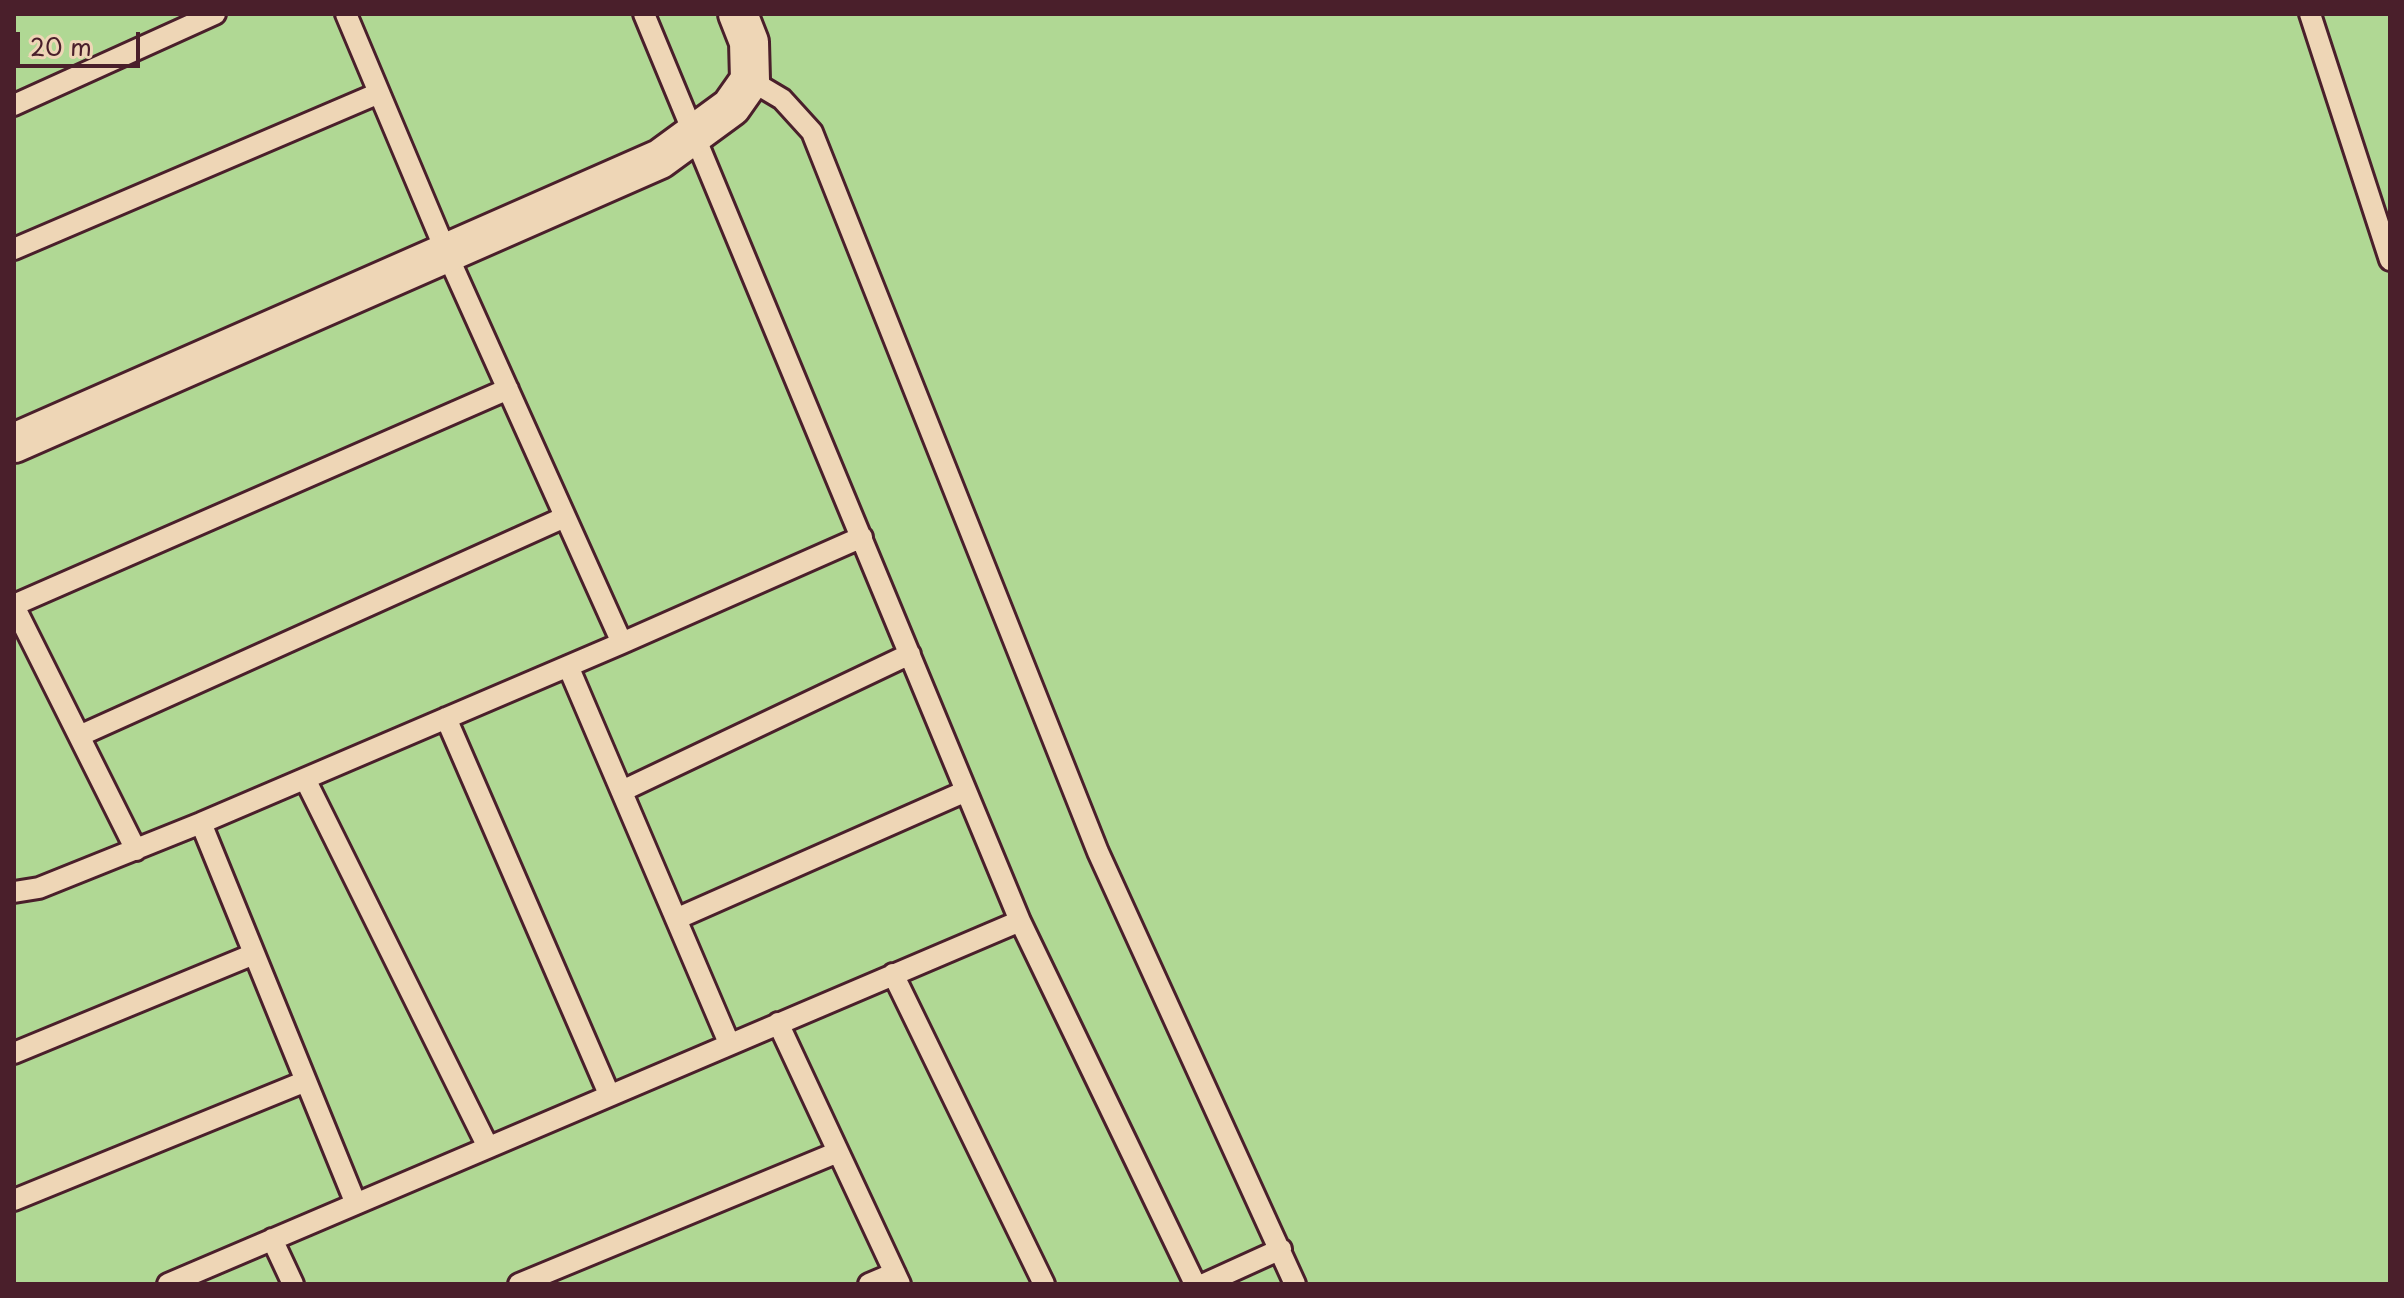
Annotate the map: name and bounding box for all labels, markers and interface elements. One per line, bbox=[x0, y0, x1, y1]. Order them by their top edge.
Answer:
scale bar bbox=[20, 16, 144, 66]
text: 20 m bbox=[30, 28, 92, 64]

